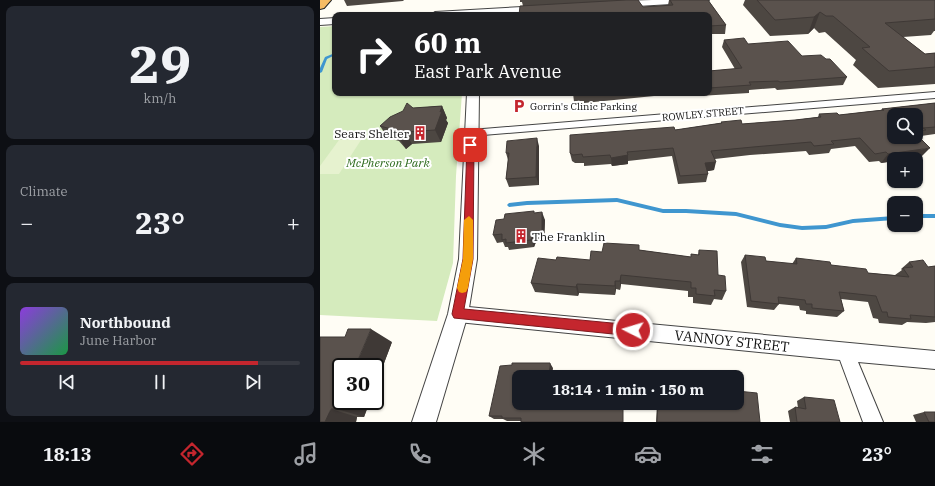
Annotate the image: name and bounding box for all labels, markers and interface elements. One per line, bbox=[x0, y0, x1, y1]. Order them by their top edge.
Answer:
text: 60 m bbox=[414, 24, 481, 61]
icon: right bbox=[348, 28, 400, 80]
text: 29 bbox=[129, 30, 191, 97]
text: East Park Avenue bbox=[414, 60, 561, 83]
text: km/h bbox=[144, 90, 176, 107]
parking icon: Gorrin's Clinic Parking bbox=[511, 98, 527, 114]
place label: Gorrin's Clinic Parking bbox=[530, 100, 637, 113]
street label: ROWLEY STREET bbox=[661, 104, 745, 124]
map controls bbox=[887, 108, 923, 232]
button: search bbox=[887, 108, 923, 144]
building icon: Sears Shelter bbox=[412, 125, 428, 141]
place label: Sears Shelter bbox=[334, 126, 410, 141]
pin bbox=[453, 128, 487, 162]
icon: arrive bbox=[459, 134, 481, 156]
button: + bbox=[887, 152, 923, 188]
park label: McPherson Park bbox=[345, 155, 430, 170]
text: Climate bbox=[20, 183, 67, 200]
button: − bbox=[887, 196, 923, 232]
text: 23° bbox=[135, 203, 185, 242]
text: − bbox=[20, 208, 33, 237]
text: + bbox=[287, 208, 300, 237]
building icon: The Franklin bbox=[513, 228, 529, 244]
place label: The Franklin bbox=[532, 229, 606, 244]
position arrow bbox=[612, 309, 654, 351]
text: Northbound bbox=[80, 313, 171, 332]
street label: VANNOY STREET bbox=[674, 326, 790, 356]
text: June Harbor bbox=[80, 332, 156, 349]
speed limit sign: 30 bbox=[332, 358, 384, 410]
icon: previous bbox=[56, 371, 78, 393]
icon: pause bbox=[149, 371, 171, 393]
icon: next bbox=[242, 371, 264, 393]
text: 18:14 · 1 min · 150 m bbox=[552, 380, 704, 399]
icon: directions bbox=[178, 440, 206, 468]
icon: music bbox=[292, 440, 320, 468]
icon: phone bbox=[406, 440, 434, 468]
icon: climate bbox=[520, 440, 548, 468]
icon: car bbox=[634, 440, 662, 468]
icon: filters bbox=[748, 440, 776, 468]
text: 18:13 bbox=[43, 443, 92, 466]
text: 23° bbox=[862, 443, 892, 466]

